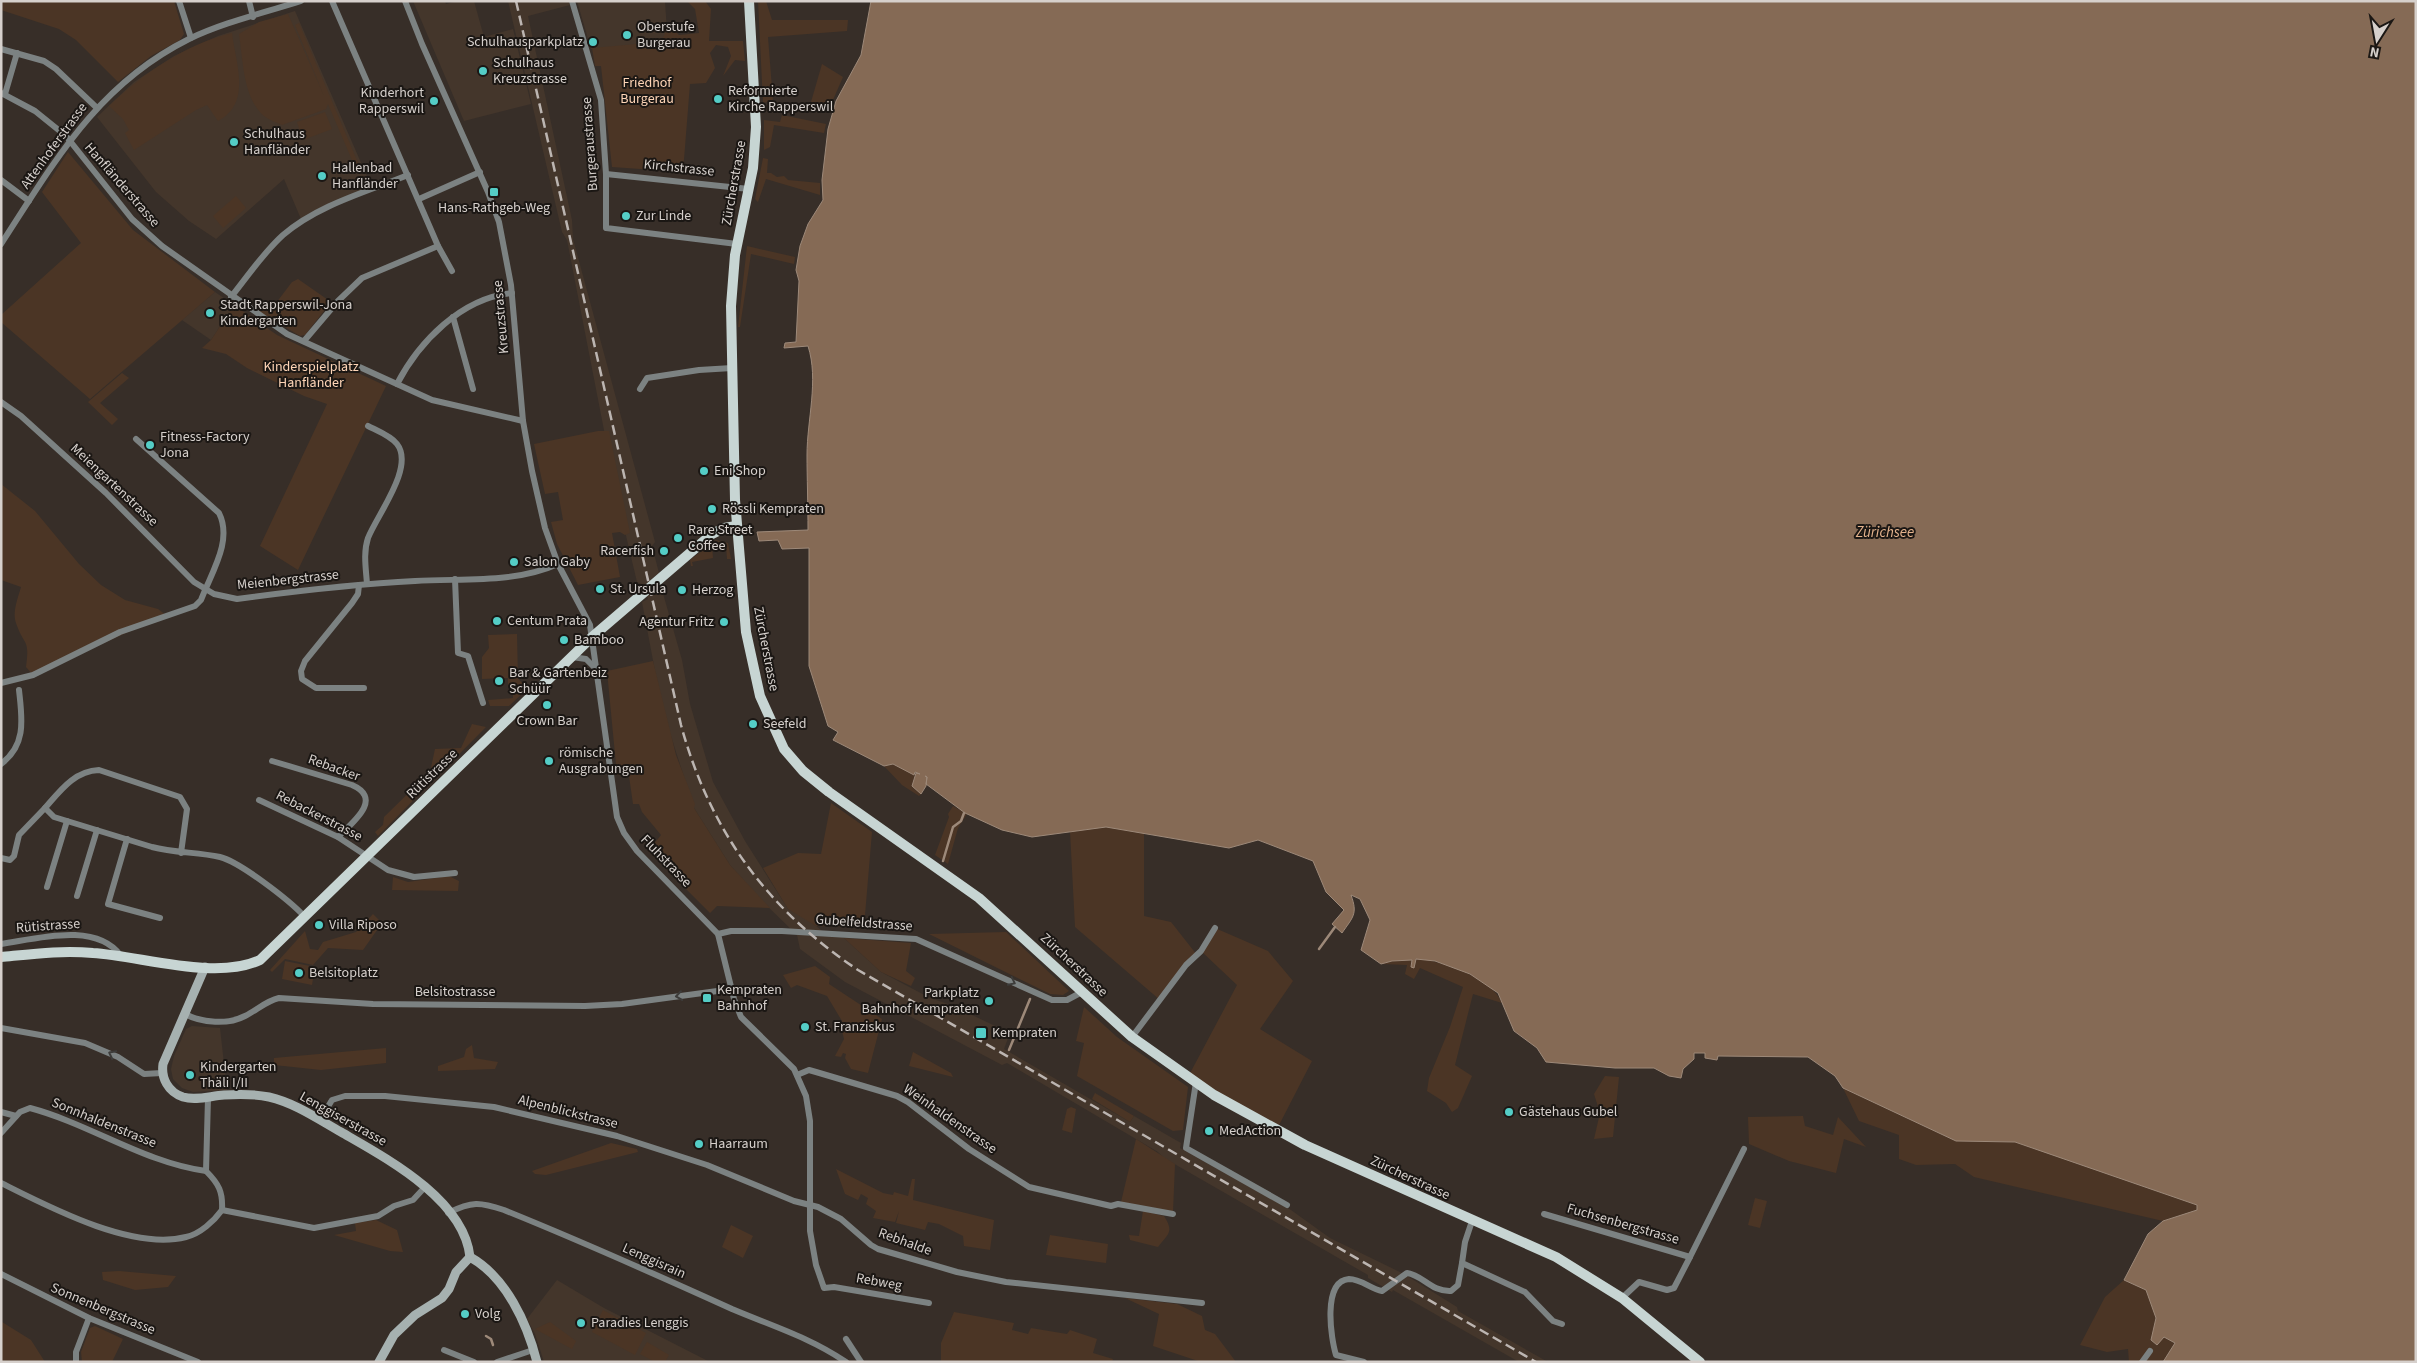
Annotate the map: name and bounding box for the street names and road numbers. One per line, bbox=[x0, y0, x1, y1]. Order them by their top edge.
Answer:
street label: Burgeraustrasse bbox=[577, 96, 603, 192]
street label: Attenhoferstrasse bbox=[16, 99, 92, 193]
street label: Hanfländerstrasse bbox=[80, 138, 164, 232]
street label: Zürcherstrasse bbox=[717, 139, 751, 227]
street label: Kirchstrasse bbox=[643, 154, 715, 182]
street label: Kreuzstrasse bbox=[488, 279, 514, 355]
street label: Meiengartenstrasse bbox=[66, 439, 162, 531]
street label: Meienbergstrasse bbox=[236, 565, 340, 595]
street label: Zürcherstrasse bbox=[748, 605, 784, 693]
street label: Rütistrasse bbox=[402, 744, 462, 804]
street label: Rebacker bbox=[305, 749, 363, 787]
street label: Rebackerstrasse bbox=[272, 786, 366, 846]
street label: Fluhstrasse bbox=[636, 830, 696, 892]
street label: Gubelfeldstrasse bbox=[815, 910, 913, 936]
street label: Rütistrasse bbox=[15, 914, 81, 938]
street label: Zürcherstrasse bbox=[1036, 928, 1112, 1002]
street label: Belsitostrasse bbox=[415, 982, 495, 1002]
street label: Weinhaldenstrasse bbox=[899, 1079, 1001, 1159]
street label: Lenggiserstrasse bbox=[296, 1087, 390, 1151]
street label: Alpenblickstrasse bbox=[516, 1090, 620, 1134]
street label: Sonnhaldenstrasse bbox=[49, 1093, 160, 1153]
street label: Zürcherstrasse bbox=[1367, 1151, 1453, 1205]
street label: Fuchsenbergstrasse bbox=[1565, 1198, 1681, 1250]
street label: Rebhalde bbox=[876, 1223, 935, 1261]
street label: Lenggisrain bbox=[619, 1238, 689, 1284]
street label: Rebweg bbox=[854, 1268, 904, 1296]
street label: Sonnenbergstrasse bbox=[48, 1278, 159, 1340]

